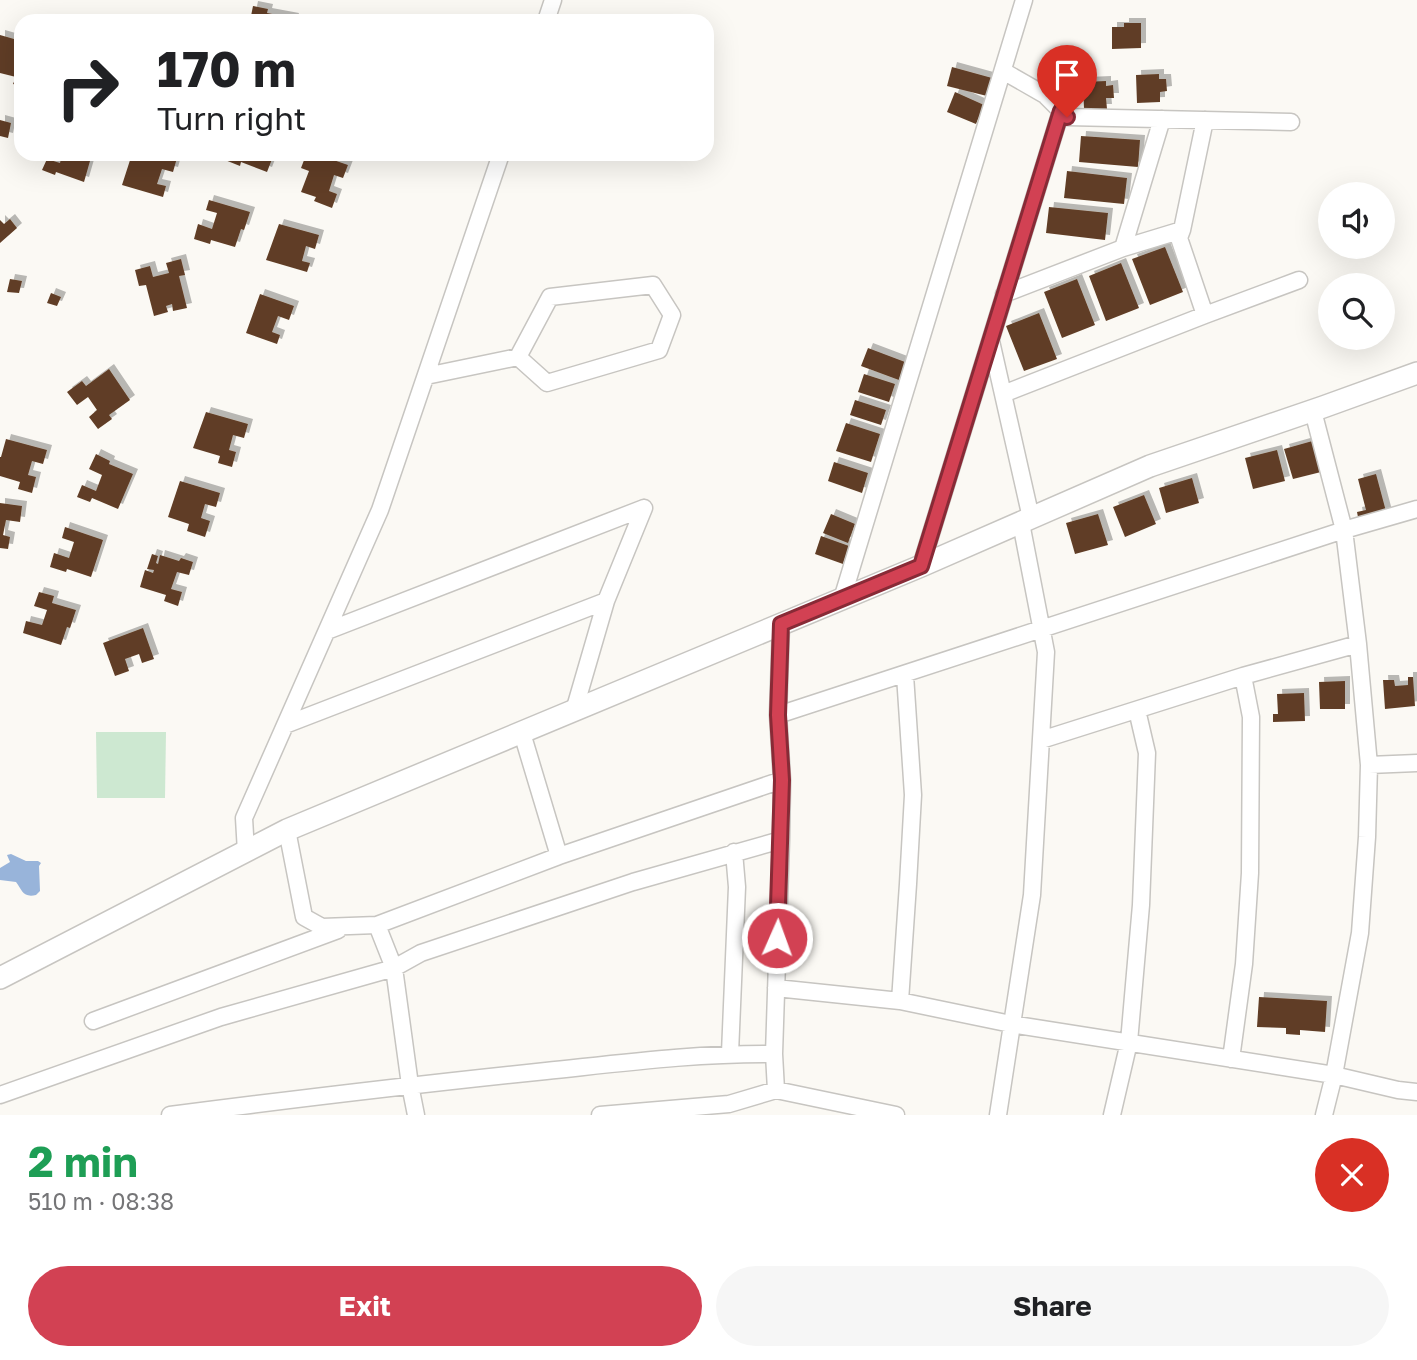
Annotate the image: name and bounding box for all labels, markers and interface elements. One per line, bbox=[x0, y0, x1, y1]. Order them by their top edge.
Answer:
text: 170 m bbox=[157, 39, 296, 98]
icon: right bbox=[42, 42, 133, 133]
pin bbox=[1037, 45, 1097, 117]
icon: arrive bbox=[1048, 56, 1086, 94]
text: Turn right bbox=[157, 99, 306, 137]
map controls bbox=[1318, 182, 1395, 350]
button: sound bbox=[1318, 182, 1395, 259]
button: search bbox=[1318, 273, 1395, 350]
position arrow bbox=[740, 901, 814, 975]
text: 2 min bbox=[28, 1136, 138, 1186]
button: close bbox=[1315, 1138, 1389, 1212]
text: 510 m · 08:38 bbox=[28, 1187, 174, 1215]
button: Exit bbox=[28, 1266, 702, 1346]
button: Share bbox=[716, 1266, 1389, 1346]

